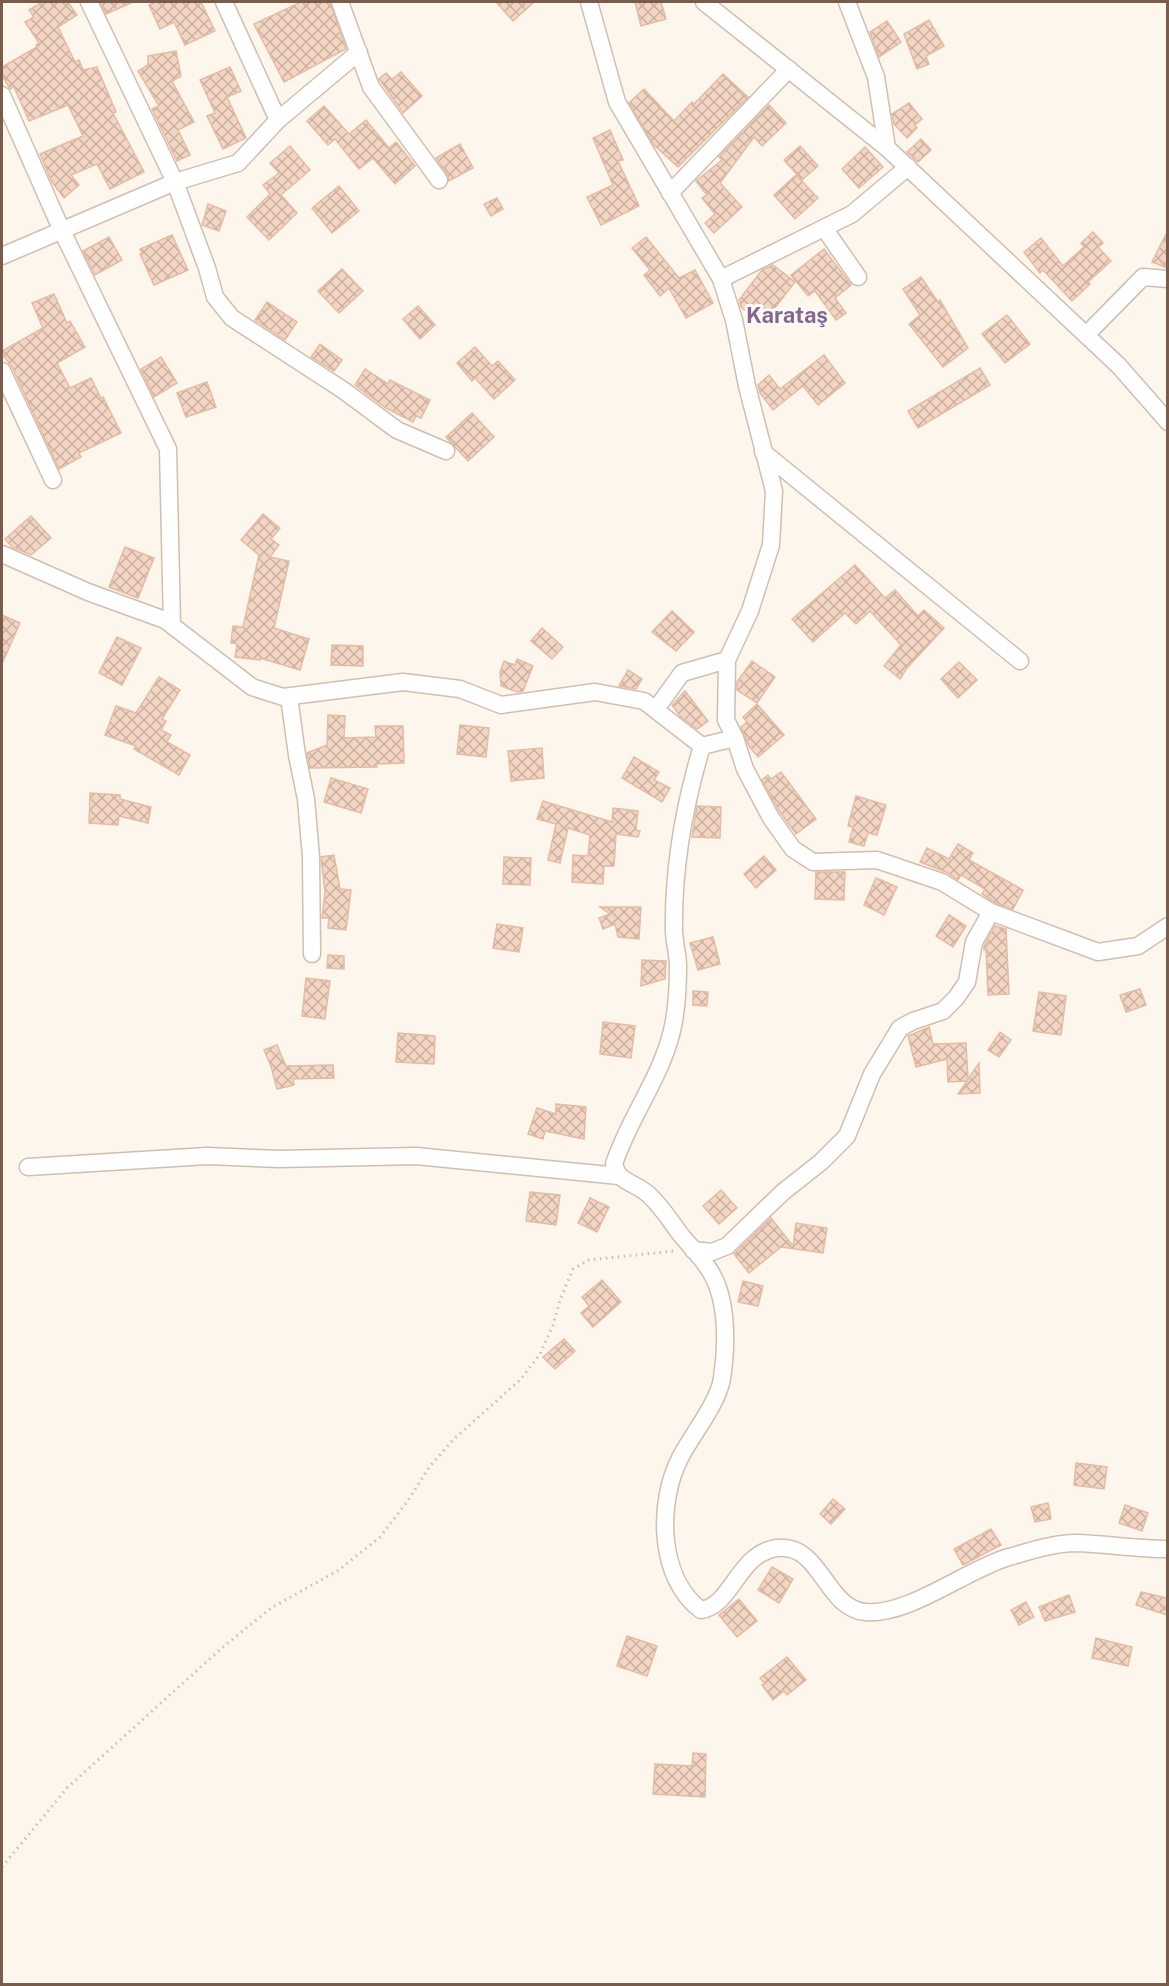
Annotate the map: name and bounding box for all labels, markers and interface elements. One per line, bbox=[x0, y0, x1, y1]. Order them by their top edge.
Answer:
district label: Karataş bbox=[746, 302, 828, 328]

